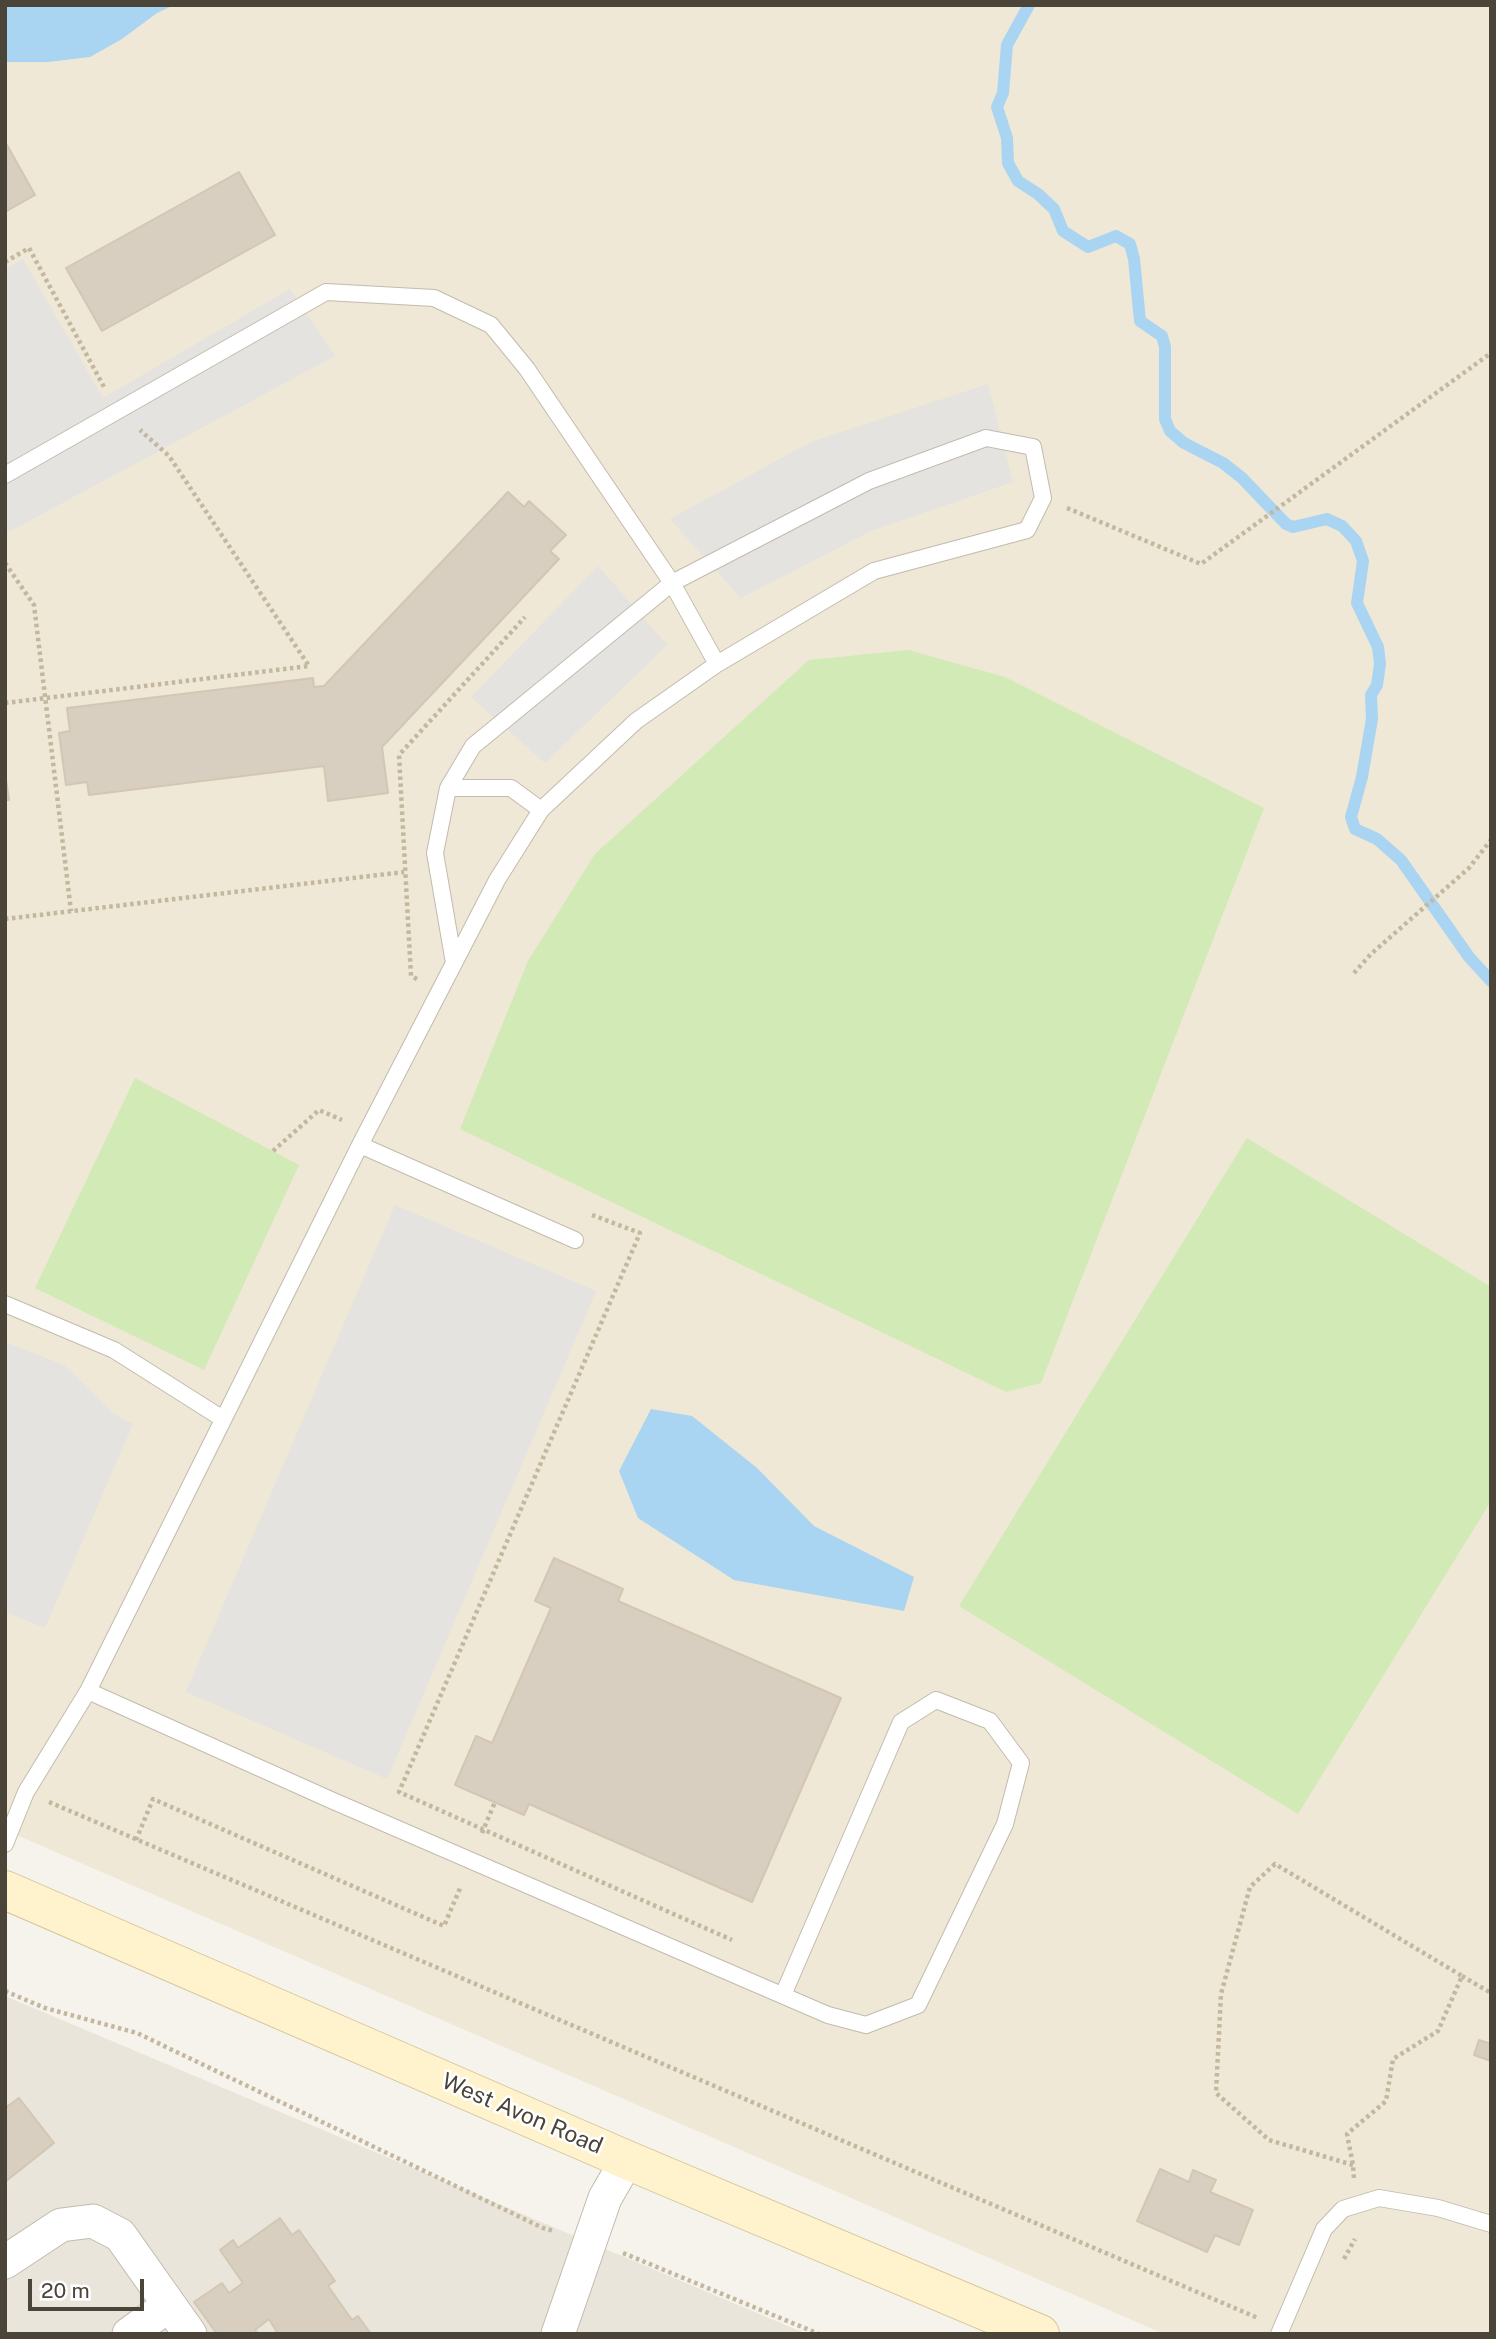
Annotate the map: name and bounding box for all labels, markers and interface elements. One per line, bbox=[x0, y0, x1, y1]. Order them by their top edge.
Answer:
street label: West Avon Road bbox=[437, 2068, 607, 2160]
scale bar bbox=[32, 2266, 147, 2310]
text: 20 m bbox=[41, 2278, 90, 2303]

